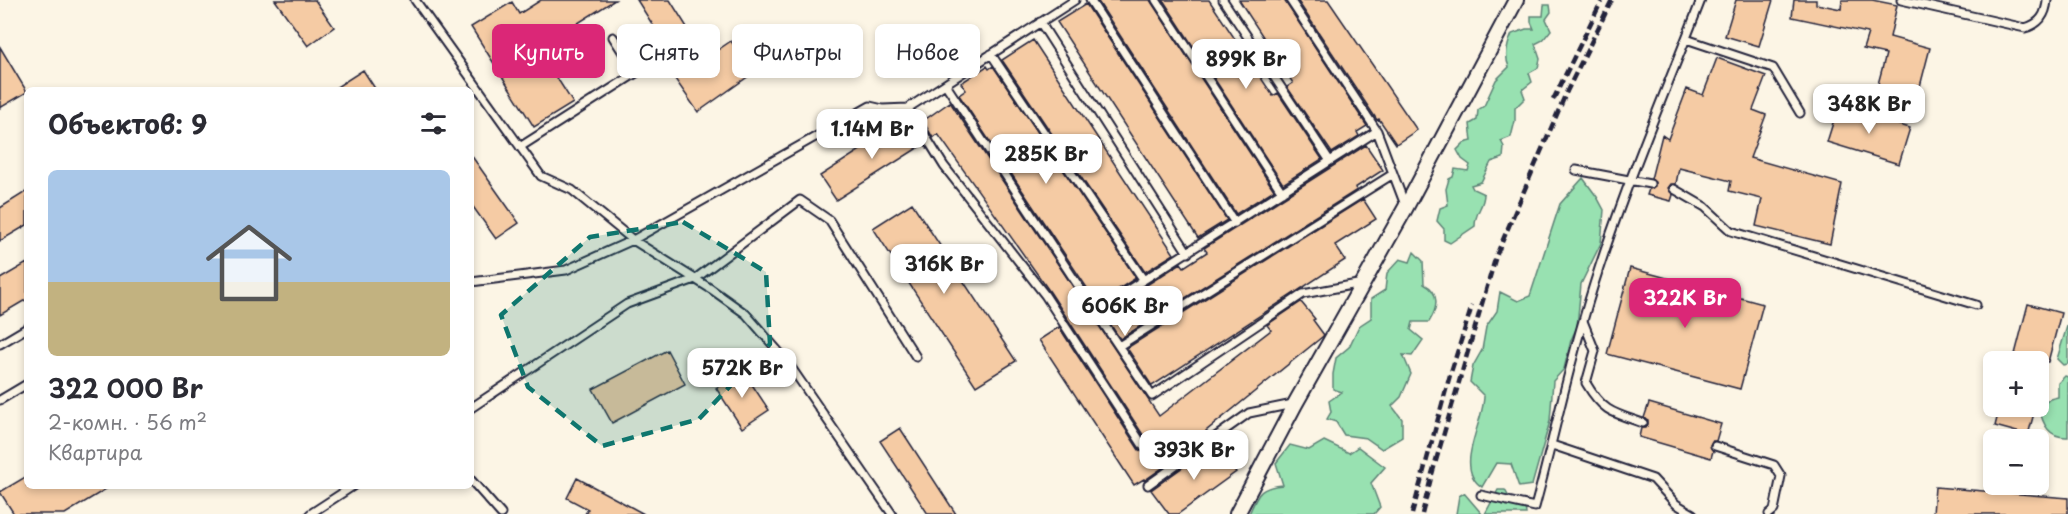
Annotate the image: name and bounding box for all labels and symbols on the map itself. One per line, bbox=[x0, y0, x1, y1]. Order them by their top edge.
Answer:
pin: 899K Br bbox=[1191, 39, 1301, 90]
pin: 348K Br bbox=[1814, 84, 1924, 135]
pin: 1.14M Br bbox=[810, 109, 934, 160]
pin: 285K Br bbox=[991, 134, 1101, 185]
pin: 316K Br bbox=[889, 244, 999, 295]
pin: 322K Br bbox=[1630, 278, 1740, 329]
pin: 606K Br bbox=[1070, 286, 1180, 337]
pin: 572K Br bbox=[687, 348, 797, 399]
pin: 393K Br bbox=[1139, 430, 1249, 481]

